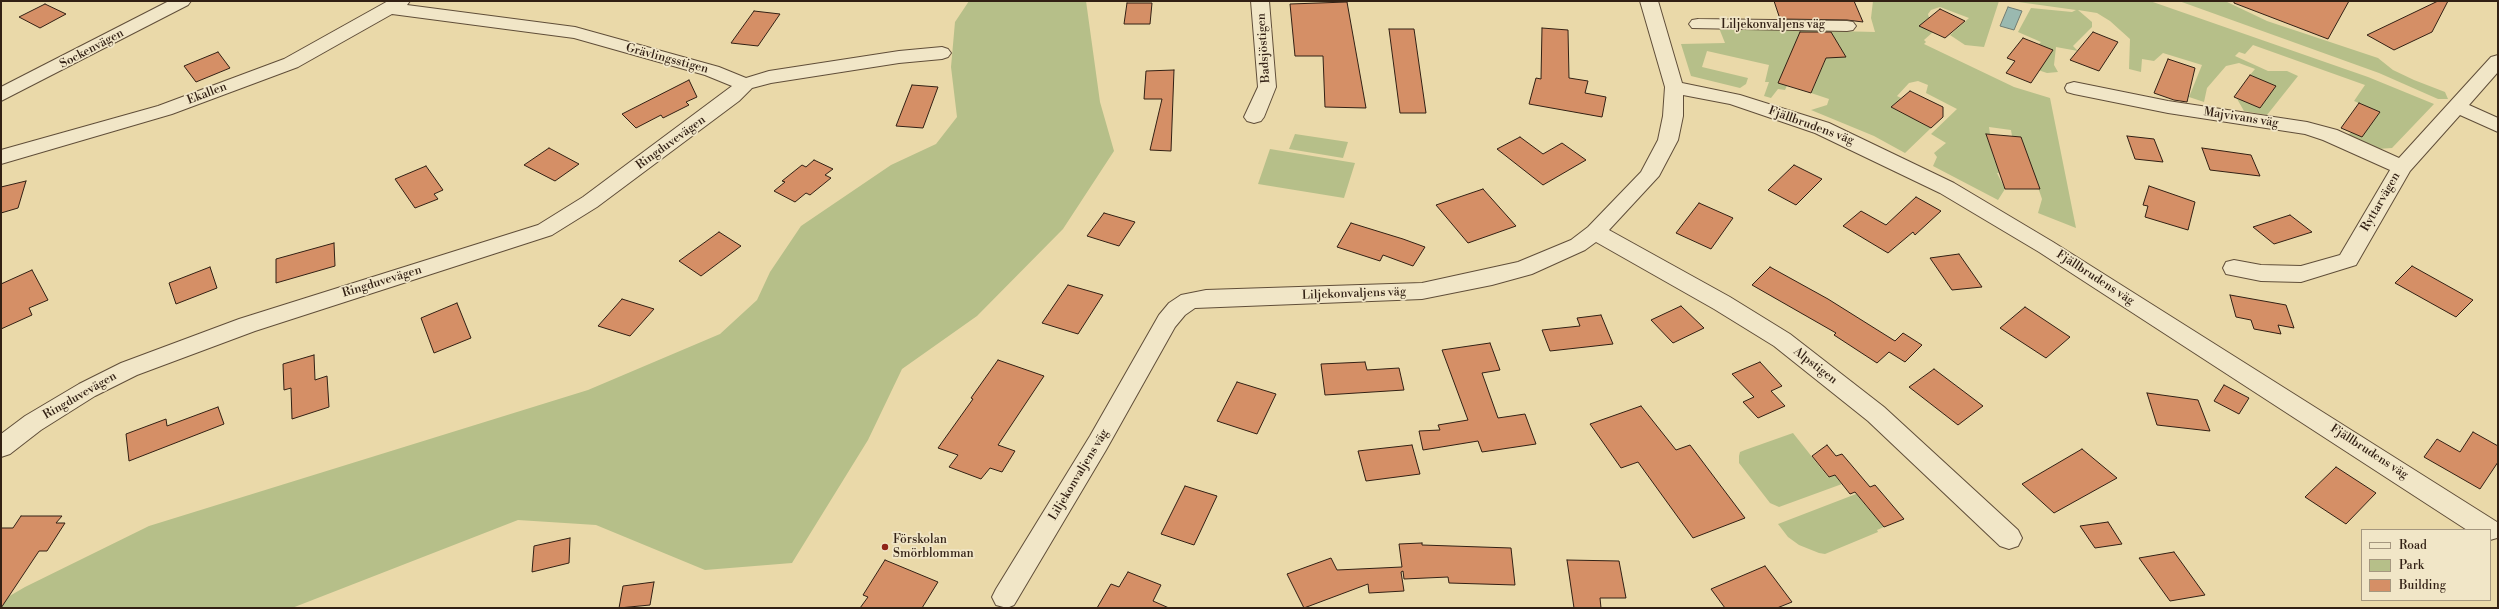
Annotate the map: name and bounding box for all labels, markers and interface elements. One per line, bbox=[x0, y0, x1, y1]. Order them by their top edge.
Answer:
street label: Badsjöstigen bbox=[1254, 13, 1274, 83]
street label: Liljekonvaljens väg bbox=[1721, 18, 1825, 32]
street label: Sockenvägen bbox=[58, 26, 126, 72]
street label: Grävlingsstigen bbox=[624, 41, 710, 77]
street label: Ekallen bbox=[185, 80, 229, 108]
street label: Fjällbrudens väg bbox=[1766, 104, 1856, 148]
street label: Majvivans väg bbox=[2203, 105, 2279, 131]
street label: Ringduvevägen bbox=[633, 113, 709, 173]
street label: Ryttarvägen bbox=[2358, 170, 2404, 234]
street label: Fjällbrudens väg bbox=[2053, 247, 2137, 309]
street label: Ringduvevägen bbox=[341, 263, 423, 301]
street label: Liljekonvaljens väg bbox=[1302, 285, 1406, 303]
street label: Alpstigen bbox=[1790, 344, 1840, 388]
street label: Ringduvevägen bbox=[41, 369, 119, 423]
street label: Fjällbrudens väg bbox=[2327, 421, 2411, 483]
street label: Liljekonvaljens väg bbox=[1046, 427, 1112, 523]
legend bbox=[2361, 529, 2491, 601]
place label: Förskolan Smörblomman bbox=[893, 533, 974, 561]
text: Road bbox=[2399, 538, 2427, 553]
marker: Förskolan Smörblomman bbox=[880, 542, 890, 552]
text: Park bbox=[2399, 558, 2424, 573]
text: Building bbox=[2399, 578, 2446, 593]

